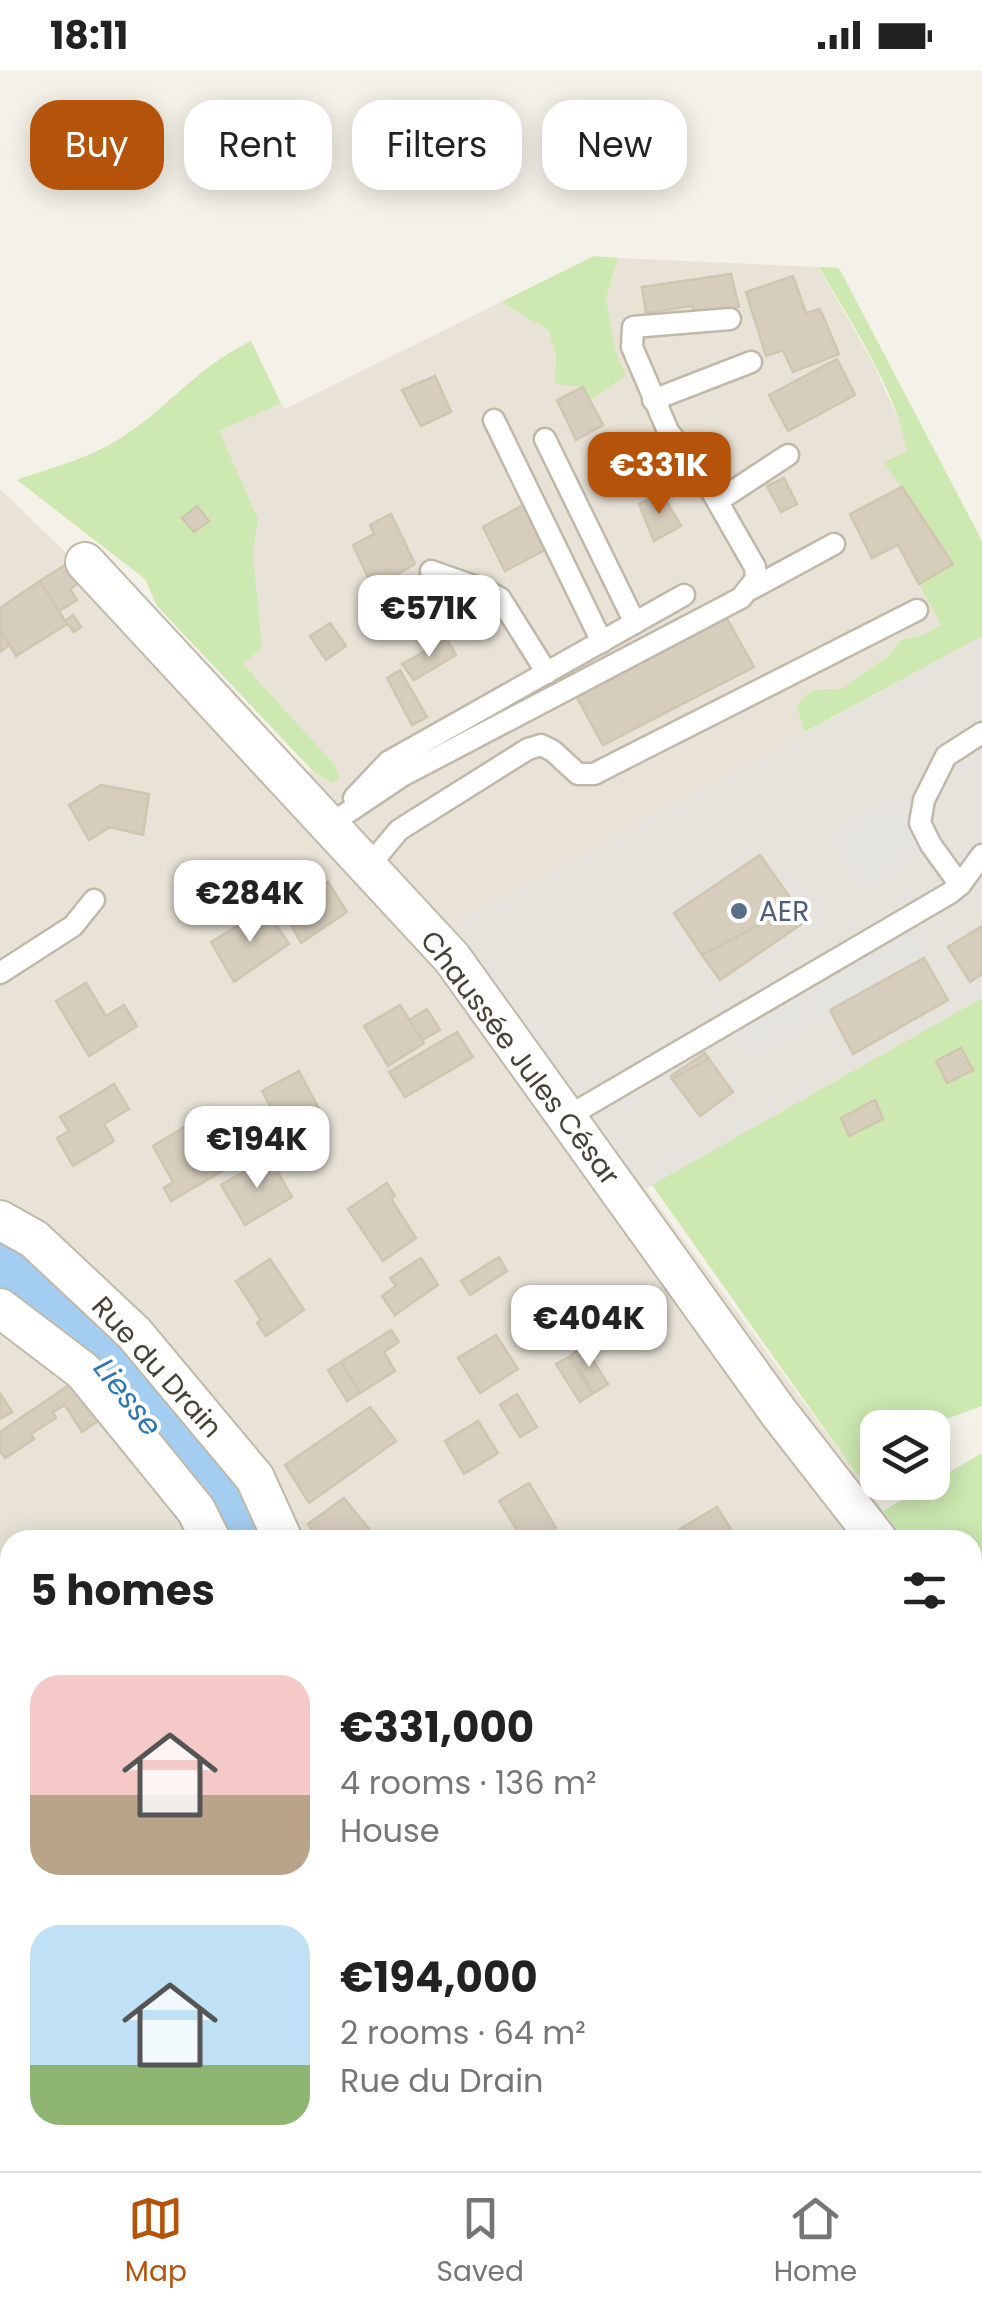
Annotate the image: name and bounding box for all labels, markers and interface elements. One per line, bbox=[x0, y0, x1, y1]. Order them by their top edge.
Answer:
text: 18:11 bbox=[50, 9, 128, 62]
chip: Buy bbox=[30, 100, 164, 190]
chip: Rent bbox=[184, 100, 332, 190]
chip: Filters bbox=[352, 100, 522, 190]
chip: New bbox=[542, 100, 687, 190]
pin: €331K bbox=[589, 432, 729, 517]
text: €331K bbox=[610, 442, 708, 487]
pin: €571K bbox=[359, 575, 499, 660]
text: €571K bbox=[380, 585, 478, 630]
pin: €284K bbox=[180, 860, 320, 945]
text: €284K bbox=[196, 870, 304, 915]
place label: AER bbox=[759, 892, 809, 931]
marker: AER bbox=[728, 900, 750, 922]
street label: Chaussée Jules César bbox=[411, 923, 629, 1193]
pin: €194K bbox=[187, 1106, 327, 1191]
text: €194K bbox=[206, 1116, 308, 1161]
pin: €404K bbox=[519, 1285, 659, 1370]
street label: Rue du Drain bbox=[83, 1288, 231, 1446]
text: €404K bbox=[533, 1295, 645, 1340]
water label: Liesse bbox=[84, 1349, 172, 1445]
map controls bbox=[860, 1410, 950, 1500]
button: layers bbox=[860, 1410, 950, 1500]
text: 5 homes bbox=[30, 1561, 215, 1620]
icon: filters bbox=[897, 1563, 952, 1618]
text: €331,000 bbox=[340, 1698, 534, 1757]
icon: home bbox=[110, 1715, 230, 1835]
text: 4 rooms · 136 m² bbox=[340, 1760, 597, 1805]
text: House bbox=[340, 1808, 440, 1853]
text: €194,000 bbox=[340, 1948, 538, 2007]
icon: home bbox=[110, 1965, 230, 2085]
text: 2 rooms · 64 m² bbox=[340, 2010, 586, 2055]
text: Rue du Drain bbox=[340, 2058, 544, 2103]
tab: Map bbox=[125, 2191, 187, 2293]
tab: Saved bbox=[437, 2191, 524, 2293]
tab: Home bbox=[774, 2191, 857, 2293]

